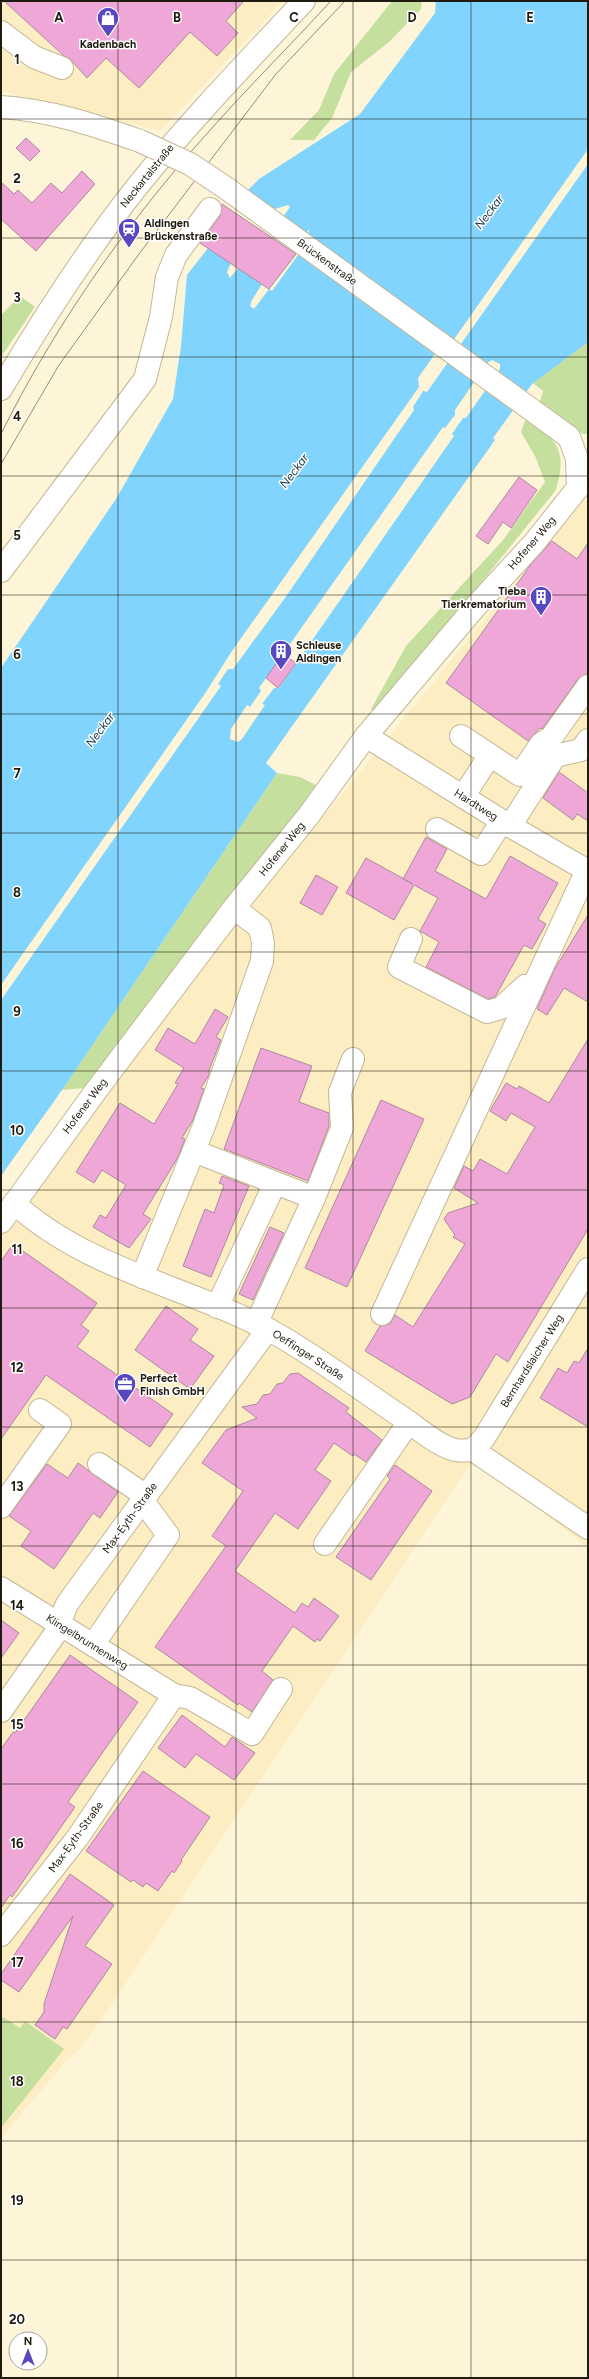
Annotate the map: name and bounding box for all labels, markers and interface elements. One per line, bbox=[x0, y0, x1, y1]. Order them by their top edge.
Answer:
shop icon: Kadenbach bbox=[95, 5, 121, 38]
text: A bbox=[54, 10, 64, 25]
text: B bbox=[173, 10, 181, 25]
text: C bbox=[289, 10, 299, 25]
text: D bbox=[407, 10, 417, 25]
text: E bbox=[526, 10, 534, 25]
place label: Kadenbach bbox=[80, 38, 136, 51]
text: 1 bbox=[14, 52, 20, 67]
street label: Neckartalstraße bbox=[117, 142, 177, 210]
text: 2 bbox=[13, 171, 21, 186]
water label: Neckar bbox=[472, 191, 507, 232]
station icon: Aldingen Brückenstraße bbox=[116, 216, 142, 249]
place label: Aldingen Brückenstraße bbox=[144, 217, 217, 243]
street label: Brückenstraße bbox=[295, 236, 359, 288]
text: 3 bbox=[13, 290, 21, 305]
text: 4 bbox=[13, 409, 21, 424]
water label: Neckar bbox=[277, 450, 312, 491]
street label: Hofener Weg bbox=[506, 514, 558, 572]
text: 5 bbox=[13, 528, 21, 543]
building icon: Tieba Tierkrematorium bbox=[528, 584, 554, 617]
place label: Tieba Tierkrematorium bbox=[441, 585, 526, 611]
building icon: Schleuse Aldingen bbox=[268, 638, 294, 671]
place label: Schleuse Aldingen bbox=[296, 639, 341, 665]
text: 6 bbox=[13, 647, 21, 662]
water label: Neckar bbox=[83, 709, 118, 750]
text: 7 bbox=[13, 766, 21, 781]
street label: Hardtweg bbox=[452, 786, 500, 824]
street label: Hofener Weg bbox=[256, 819, 308, 879]
text: 8 bbox=[13, 885, 21, 900]
text: 9 bbox=[13, 1004, 21, 1019]
street label: Hofener Weg bbox=[60, 1076, 110, 1136]
text: 10 bbox=[10, 1123, 24, 1138]
text: 11 bbox=[12, 1242, 22, 1257]
street label: Bernhardslaicher Weg bbox=[498, 1312, 566, 1410]
street label: Oeffinger Straße bbox=[270, 1327, 346, 1383]
text: 12 bbox=[10, 1360, 24, 1375]
office icon: Perfect Finish GmbH bbox=[112, 1371, 138, 1404]
place label: Perfect Finish GmbH bbox=[140, 1372, 205, 1398]
text: 13 bbox=[11, 1479, 23, 1494]
street label: Max-Eyth-Straße bbox=[100, 1480, 160, 1556]
text: 14 bbox=[10, 1598, 24, 1613]
street label: Klingelbrunnenweg bbox=[44, 1611, 130, 1673]
text: 15 bbox=[10, 1717, 24, 1732]
street label: Max-Eyth-Straße bbox=[46, 1799, 106, 1875]
text: 16 bbox=[10, 1836, 24, 1851]
text: 17 bbox=[11, 1955, 23, 1970]
text: 18 bbox=[10, 2074, 24, 2089]
text: 19 bbox=[10, 2193, 24, 2208]
text: 20 bbox=[9, 2312, 25, 2327]
north arrow bbox=[8, 2331, 48, 2371]
text: N bbox=[24, 2335, 32, 2348]

